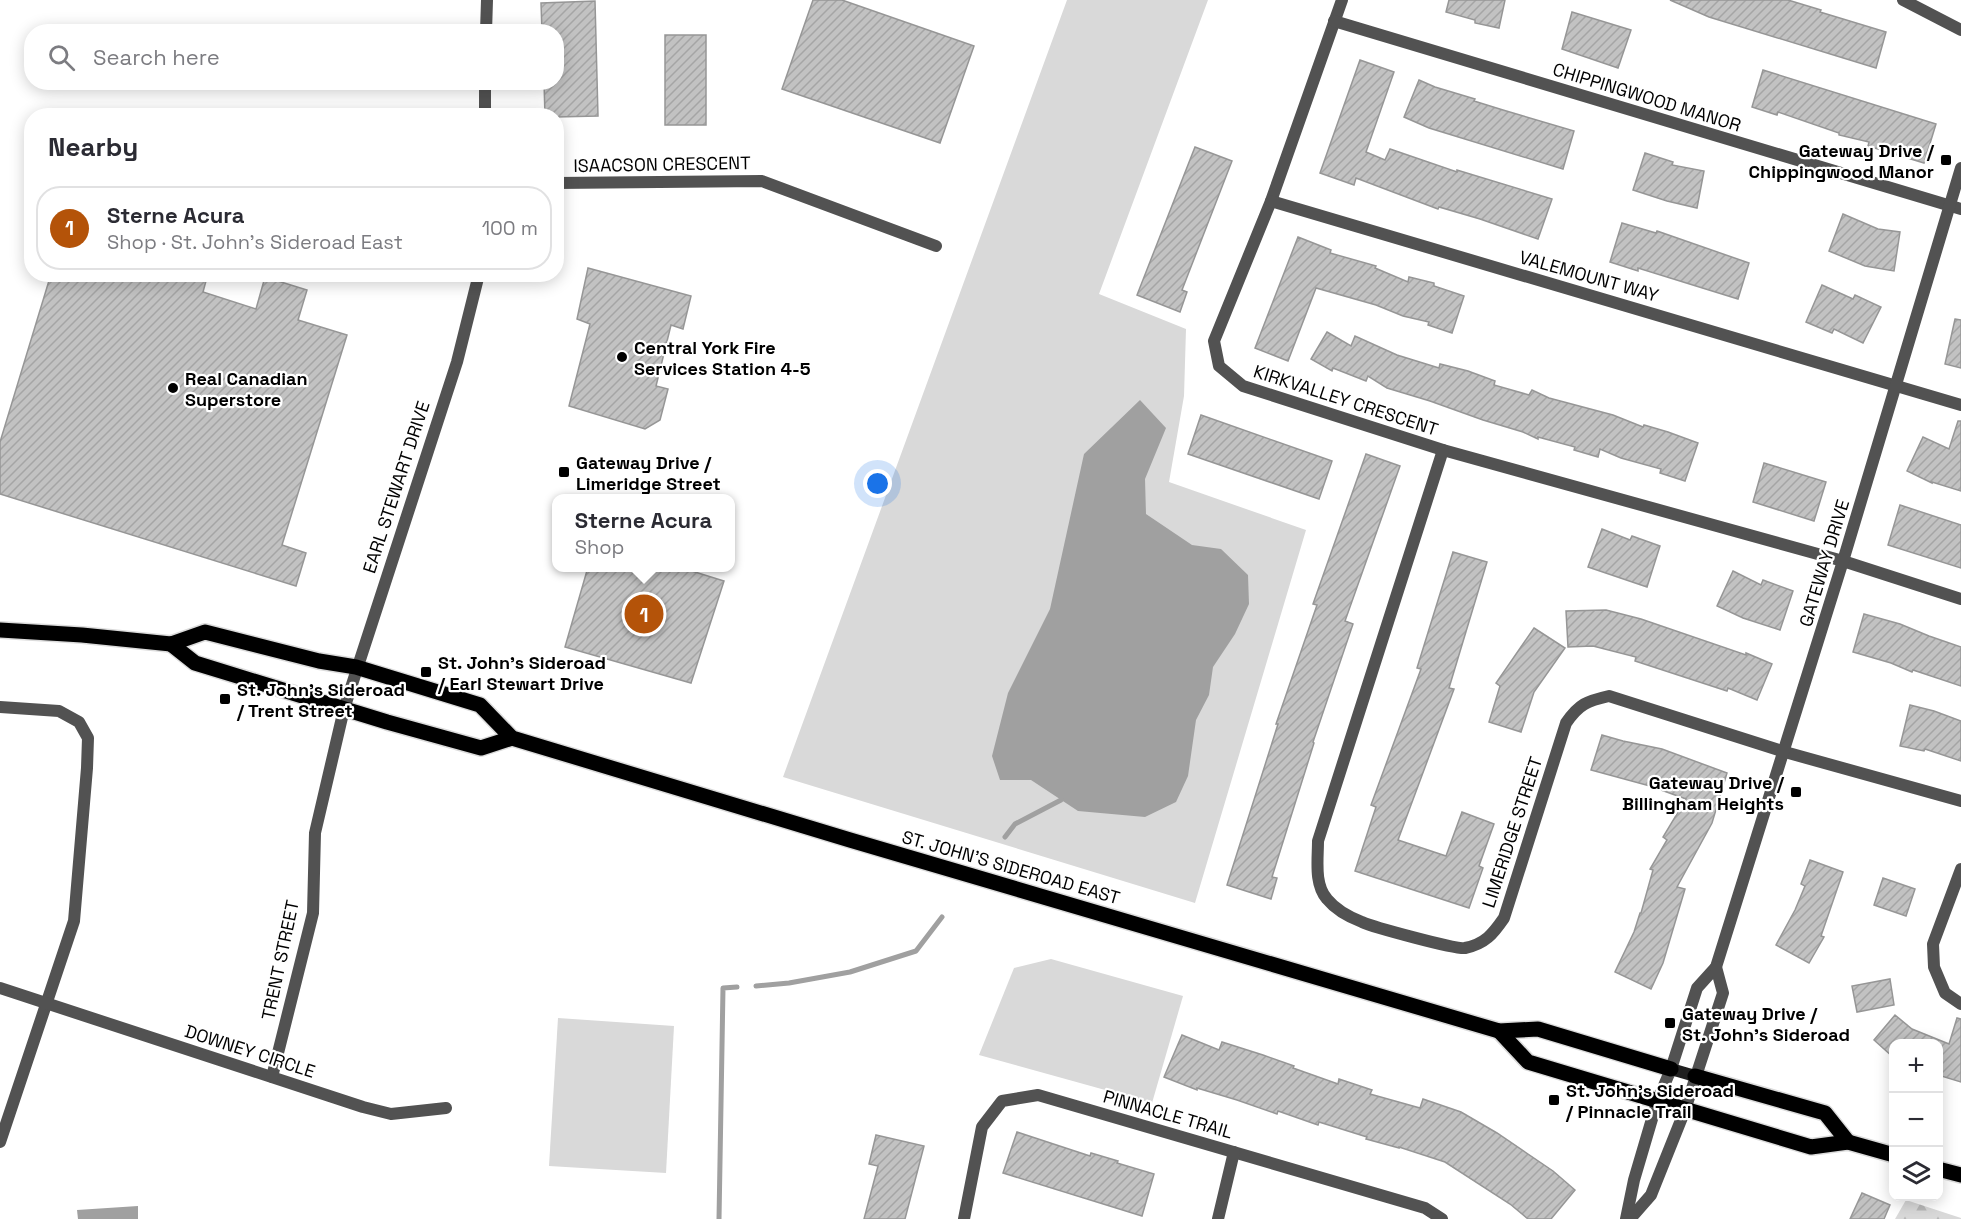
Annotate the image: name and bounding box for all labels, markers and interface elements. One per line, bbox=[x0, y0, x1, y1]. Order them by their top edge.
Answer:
search box bbox=[24, 24, 564, 90]
icon: search bbox=[45, 41, 78, 74]
text: Search here bbox=[93, 43, 220, 71]
street label: CHIPPINGWOOD MANOR bbox=[1550, 57, 1744, 137]
text: Nearby bbox=[48, 130, 138, 164]
place label: Gateway Drive / Chippingwood Manor bbox=[1749, 139, 1935, 183]
street label: ISAACSON CRESCENT bbox=[573, 151, 751, 177]
marker: Gateway Drive / Chippingwood Manor bbox=[1939, 153, 1953, 167]
text: Sterne Acura bbox=[107, 201, 245, 229]
text: 1 bbox=[65, 215, 74, 241]
text: 100 m bbox=[482, 215, 538, 241]
text: Shop · St. John's Sideroad East bbox=[107, 229, 403, 255]
street label: VALEMOUNT WAY bbox=[1517, 245, 1661, 307]
place label: Central York Fire Services Station 4-5 bbox=[634, 336, 811, 380]
marker: Central York Fire Services Station 4-5 bbox=[615, 350, 629, 364]
street label: KIRKVALLEY CRESCENT bbox=[1251, 359, 1442, 441]
place label: Real Canadian Superstore bbox=[185, 367, 308, 411]
marker: Real Canadian Superstore bbox=[166, 381, 180, 395]
street label: EARL STEWART DRIVE bbox=[357, 398, 435, 576]
place label: Gateway Drive / Limeridge Street bbox=[576, 451, 721, 495]
marker: Gateway Drive / Limeridge Street bbox=[557, 465, 571, 479]
your location bbox=[863, 469, 892, 498]
popup bbox=[552, 494, 735, 572]
street label: GATEWAY DRIVE bbox=[1794, 496, 1854, 630]
text: Sterne Acura bbox=[575, 506, 712, 534]
text: Shop bbox=[575, 534, 625, 560]
pin: 1 bbox=[624, 592, 664, 636]
place label: St. John's Sideroad / Earl Stewart Drive bbox=[437, 651, 606, 695]
marker: St. John's Sideroad / Earl Stewart Drive bbox=[419, 665, 433, 679]
place label: St. John's Sideroad / Trent Street bbox=[236, 678, 405, 722]
marker: St. John's Sideroad / Trent Street bbox=[218, 692, 232, 706]
street label: LIMERIDGE STREET bbox=[1477, 753, 1547, 910]
place label: Gateway Drive / Billingham Heights bbox=[1622, 771, 1785, 815]
marker: Gateway Drive / Billingham Heights bbox=[1789, 785, 1803, 799]
street label: ST. JOHN'S SIDEROAD EAST bbox=[899, 825, 1123, 909]
street label: TRENT STREET bbox=[256, 898, 304, 1022]
place label: Gateway Drive / St. John's Sideroad bbox=[1682, 1002, 1850, 1046]
marker: Gateway Drive / St. John's Sideroad bbox=[1663, 1016, 1677, 1030]
street label: DOWNEY CIRCLE bbox=[182, 1019, 318, 1083]
map controls bbox=[1889, 1039, 1943, 1201]
button: + bbox=[1889, 1039, 1943, 1093]
place label: St. John's Sideroad / Pinnacle Trail bbox=[1565, 1079, 1734, 1123]
street label: PINNACLE TRAIL bbox=[1101, 1085, 1235, 1143]
marker: St. John's Sideroad / Pinnacle Trail bbox=[1547, 1093, 1561, 1107]
button: − bbox=[1889, 1093, 1943, 1147]
button: layers bbox=[1889, 1147, 1943, 1201]

